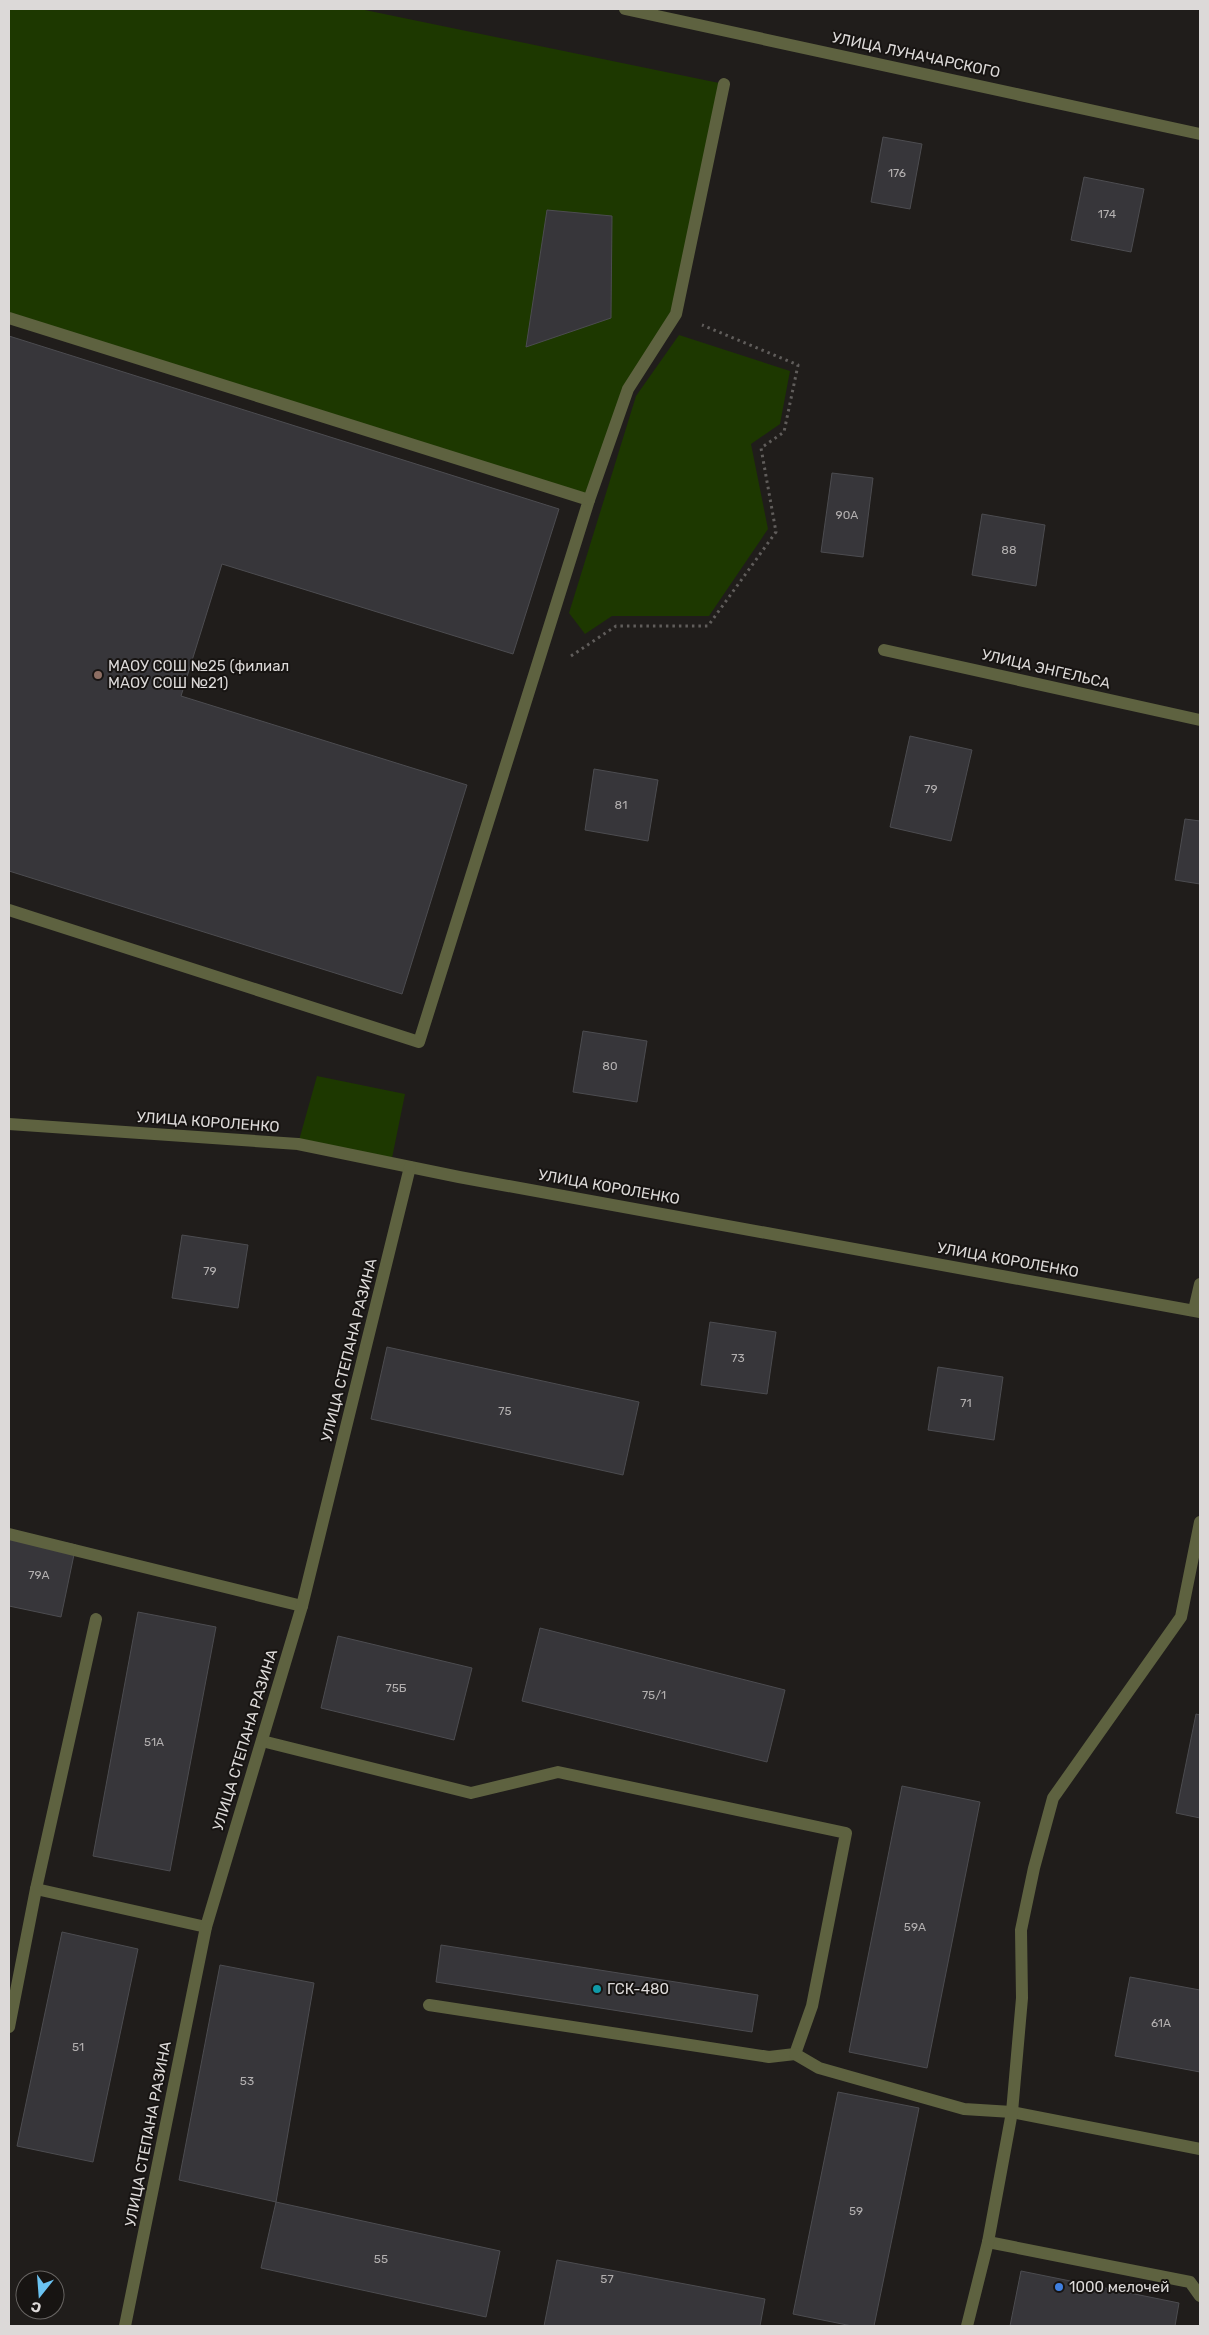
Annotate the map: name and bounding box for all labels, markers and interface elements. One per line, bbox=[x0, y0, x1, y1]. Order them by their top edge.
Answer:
street label: УЛИЦА ЛУНАЧАРСКОГО bbox=[830, 28, 1002, 82]
house number: 176 bbox=[888, 166, 906, 180]
house number: 174 bbox=[1098, 207, 1117, 221]
house number: 90А bbox=[836, 508, 858, 522]
house number: 88 bbox=[1001, 543, 1017, 557]
street label: УЛИЦА ЭНГЕЛЬСА bbox=[980, 645, 1112, 693]
place label: МАОУ СОШ №25 (филиал МАОУ СОШ №21) bbox=[108, 657, 289, 692]
marker: МАОУ СОШ №25 (филиал МАОУ СОШ №21) bbox=[92, 669, 104, 681]
house number: 79 bbox=[924, 782, 938, 796]
house number: 81 bbox=[615, 798, 627, 812]
house number: 80 bbox=[602, 1059, 618, 1073]
street label: УЛИЦА КОРОЛЕНКО bbox=[136, 1108, 280, 1136]
street label: УЛИЦА КОРОЛЕНКО bbox=[537, 1166, 681, 1208]
street label: УЛИЦА КОРОЛЕНКО bbox=[936, 1239, 1080, 1281]
street label: УЛИЦА СТЕПАНА РАЗИНА bbox=[317, 1256, 381, 1444]
house number: 79 bbox=[203, 1264, 217, 1278]
house number: 73 bbox=[731, 1351, 745, 1365]
house number: 71 bbox=[960, 1396, 972, 1410]
house number: 75 bbox=[498, 1404, 512, 1418]
house number: 79А bbox=[28, 1568, 50, 1582]
street label: УЛИЦА СТЕПАНА РАЗИНА bbox=[209, 1647, 281, 1833]
house number: 75Б bbox=[386, 1681, 407, 1695]
house number: 75/1 bbox=[642, 1688, 666, 1702]
house number: 51А bbox=[144, 1735, 164, 1749]
house number: 59А bbox=[904, 1920, 926, 1934]
place label: ГСК-480 bbox=[607, 1980, 669, 1998]
marker: ГСК-480 bbox=[591, 1983, 603, 1995]
house number: 61А bbox=[1151, 2016, 1171, 2030]
house number: 51 bbox=[72, 2040, 84, 2054]
street label: УЛИЦА СТЕПАНА РАЗИНА bbox=[121, 2040, 175, 2228]
house number: 53 bbox=[240, 2074, 254, 2088]
house number: 59 bbox=[849, 2204, 863, 2218]
house number: 55 bbox=[374, 2252, 388, 2266]
north arrow bbox=[15, 2270, 65, 2320]
house number: 57 bbox=[600, 2272, 614, 2286]
place label: 1000 мелочей bbox=[1069, 2278, 1169, 2296]
marker: 1000 мелочей bbox=[1053, 2281, 1065, 2293]
text: С bbox=[29, 2297, 44, 2317]

